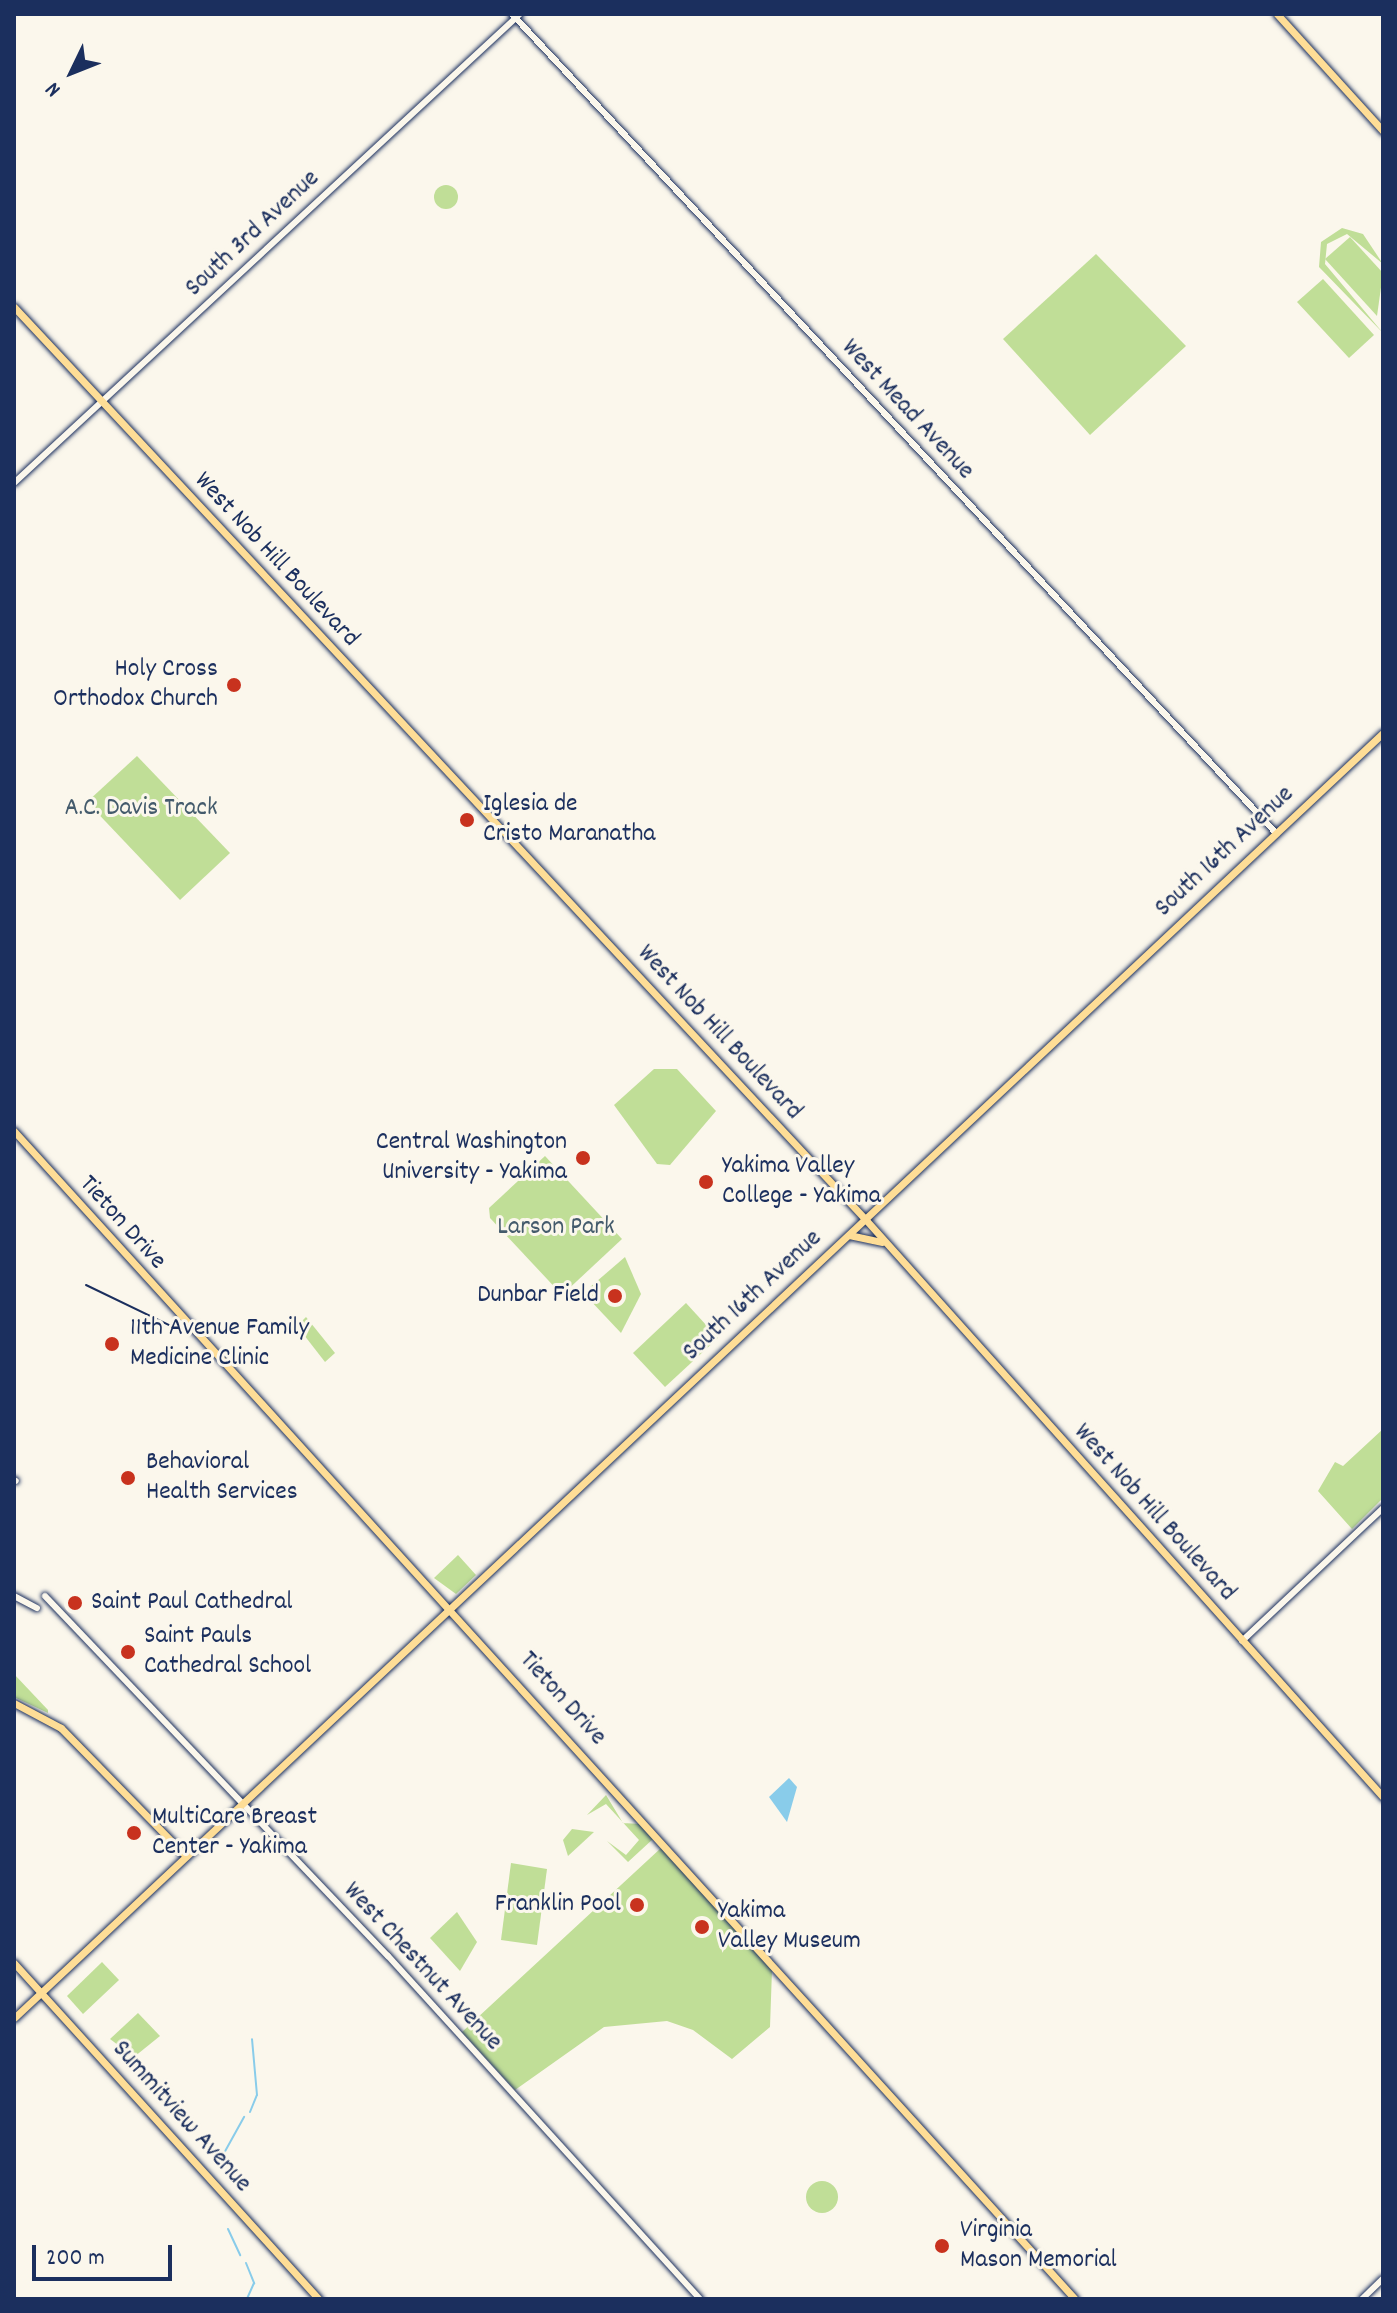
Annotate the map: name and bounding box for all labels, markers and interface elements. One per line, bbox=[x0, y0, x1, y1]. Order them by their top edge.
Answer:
north arrow bbox=[32, 32, 112, 112]
text: N bbox=[39, 74, 69, 103]
street label: South 3rd Avenue bbox=[179, 164, 327, 304]
street label: West Mead Avenue bbox=[834, 333, 980, 487]
street label: West Nob Hill Boulevard bbox=[187, 466, 365, 654]
place label: Holy Cross Orthodox Church bbox=[53, 654, 218, 716]
marker: Holy Cross Orthodox Church bbox=[225, 676, 243, 694]
street label: South 16th Avenue bbox=[1149, 780, 1301, 924]
place label: Iglesia de Cristo Maranatha bbox=[483, 789, 655, 850]
park label: A.C. Davis Track bbox=[64, 793, 218, 825]
marker: Iglesia de Cristo Maranatha bbox=[458, 811, 476, 829]
street label: West Nob Hill Boulevard bbox=[630, 939, 808, 1127]
place label: Central Washington University - Yakima bbox=[376, 1127, 567, 1188]
marker: Central Washington University - Yakima bbox=[574, 1149, 592, 1167]
place label: Yakima Valley College - Yakima bbox=[722, 1151, 881, 1212]
street label: Tieton Drive bbox=[72, 1170, 172, 1276]
marker: Yakima Valley College - Yakima bbox=[697, 1173, 715, 1191]
park label: Larson Park bbox=[497, 1212, 615, 1244]
street label: South 16th Avenue bbox=[677, 1224, 829, 1368]
place label: Dunbar Field bbox=[477, 1280, 599, 1312]
marker: Dunbar Field bbox=[606, 1287, 624, 1305]
place label: 11th Avenue Family Medicine Clinic bbox=[130, 1313, 309, 1374]
marker: 11th Avenue Family Medicine Clinic bbox=[101, 1333, 123, 1355]
street label: West Nob Hill Boulevard bbox=[1066, 1418, 1242, 1608]
place label: Behavioral Health Services bbox=[146, 1447, 298, 1508]
marker: Behavioral Health Services bbox=[117, 1467, 139, 1489]
place label: Saint Paul Cathedral bbox=[91, 1587, 293, 1619]
marker: Saint Paul Cathedral bbox=[66, 1594, 84, 1612]
place label: Saint Pauls Cathedral School bbox=[144, 1621, 311, 1682]
marker: Saint Pauls Cathedral School bbox=[119, 1643, 137, 1661]
street label: Tieton Drive bbox=[512, 1646, 612, 1752]
place label: MultiCare Breast Center - Yakima bbox=[152, 1802, 317, 1864]
marker: MultiCare Breast Center - Yakima bbox=[123, 1822, 145, 1844]
street label: West Chestnut Avenue bbox=[336, 1876, 508, 2058]
place label: Franklin Pool bbox=[495, 1889, 621, 1921]
marker: Franklin Pool bbox=[628, 1896, 646, 1914]
place label: Yakima Valley Museum bbox=[718, 1896, 861, 1958]
marker: Yakima Valley Museum bbox=[693, 1918, 711, 1936]
street label: Summitview Avenue bbox=[105, 2035, 257, 2199]
place label: Virginia Mason Memorial bbox=[960, 2215, 1117, 2276]
scale bar bbox=[36, 2229, 176, 2279]
marker: Virginia Mason Memorial bbox=[931, 2235, 953, 2257]
text: 200 m bbox=[46, 2242, 105, 2276]

